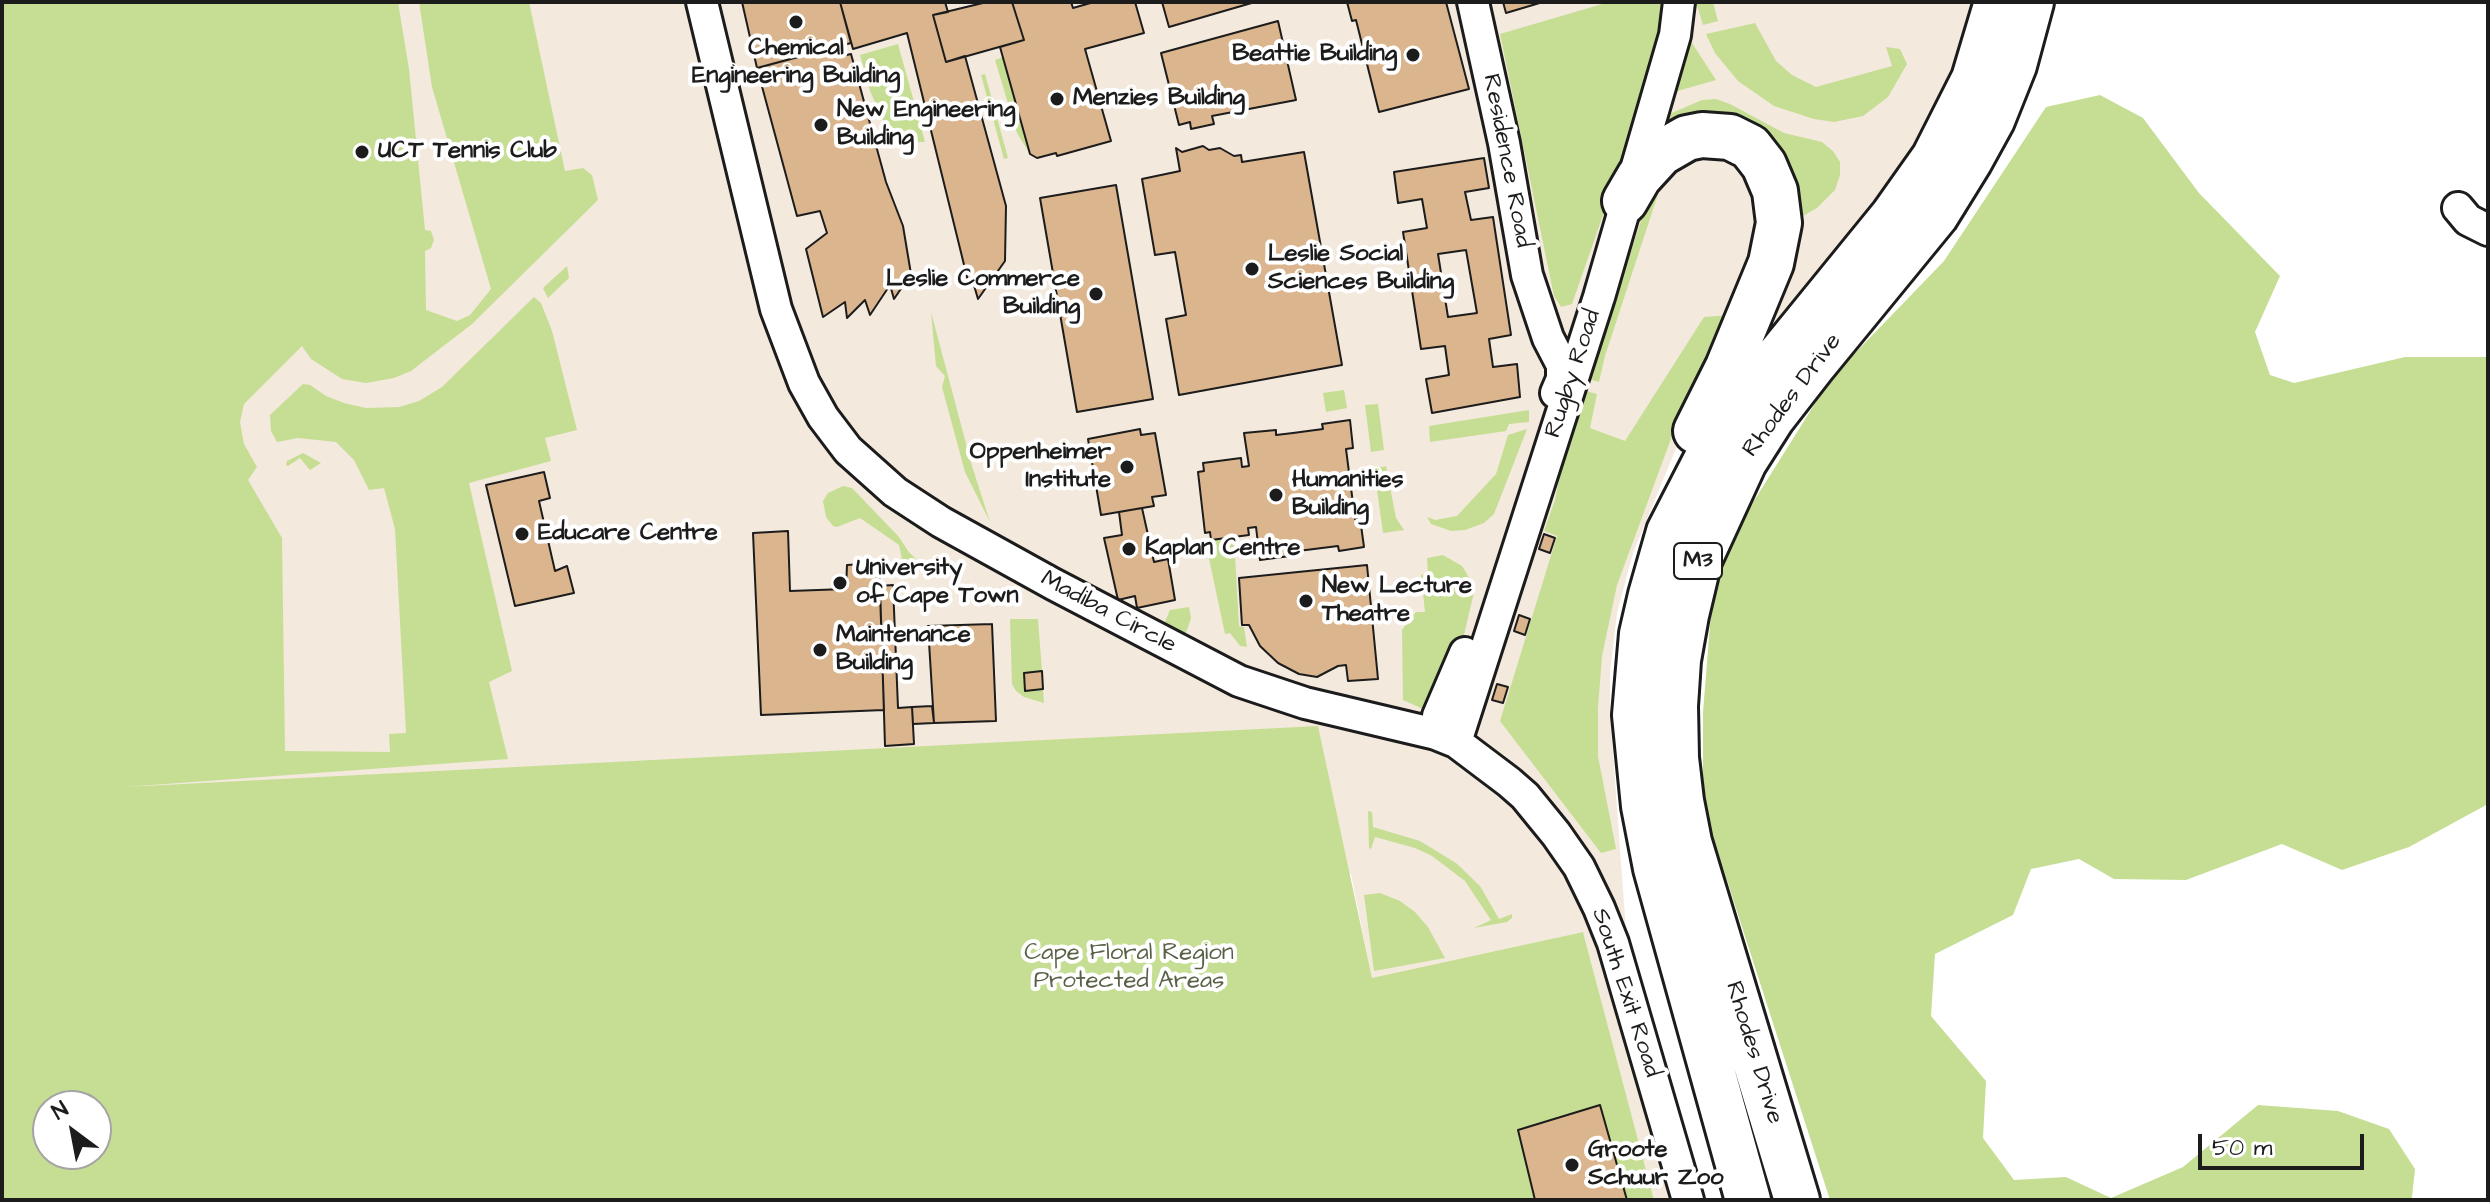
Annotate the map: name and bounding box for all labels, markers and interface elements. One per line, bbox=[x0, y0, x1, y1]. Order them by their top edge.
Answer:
marker: Chemical Engineering Building bbox=[787, 13, 805, 31]
place label: Chemical Engineering Building bbox=[692, 35, 900, 91]
place label: Beattie Building bbox=[1232, 41, 1397, 69]
marker: Beattie Building bbox=[1404, 46, 1422, 64]
street label: Residence Road bbox=[1475, 72, 1537, 250]
place label: Menzies Building bbox=[1073, 85, 1245, 113]
marker: Menzies Building bbox=[1048, 90, 1066, 108]
place label: New Engineering Building bbox=[837, 97, 1015, 153]
marker: New Engineering Building bbox=[812, 116, 830, 134]
place label: UCT Tennis Club bbox=[378, 138, 557, 166]
marker: UCT Tennis Club bbox=[353, 143, 371, 161]
place label: Leslie Social Sciences Building bbox=[1268, 241, 1454, 297]
marker: Leslie Social Sciences Building bbox=[1243, 260, 1261, 278]
place label: Leslie Commerce Building bbox=[886, 266, 1080, 322]
marker: Leslie Commerce Building bbox=[1087, 285, 1105, 303]
street label: Rugby Road bbox=[1540, 306, 1608, 442]
street label: Rhodes Drive bbox=[1737, 329, 1849, 463]
place label: Oppenheimer Institute bbox=[970, 439, 1111, 495]
marker: Oppenheimer Institute bbox=[1118, 458, 1136, 476]
place label: Humanities Building bbox=[1292, 467, 1404, 523]
marker: Humanities Building bbox=[1267, 486, 1285, 504]
place label: Educare Centre bbox=[538, 520, 718, 548]
marker: Educare Centre bbox=[513, 525, 531, 543]
place label: Kaplan Centre bbox=[1145, 535, 1301, 563]
marker: Kaplan Centre bbox=[1120, 540, 1138, 558]
road number: M3 bbox=[1674, 543, 1722, 579]
place label: University of Cape Town bbox=[856, 555, 1018, 611]
street label: Madiba Circle bbox=[1035, 565, 1181, 661]
place label: New Lecture Theatre bbox=[1322, 573, 1472, 629]
marker: University of Cape Town bbox=[831, 574, 849, 592]
marker: New Lecture Theatre bbox=[1297, 592, 1315, 610]
place label: Maintenance Building bbox=[836, 622, 971, 678]
marker: Maintenance Building bbox=[811, 641, 829, 659]
street label: South Exit Road bbox=[1584, 905, 1666, 1081]
park label: Cape Floral Region Protected Areas bbox=[1024, 940, 1234, 996]
street label: Rhodes Drive bbox=[1718, 978, 1788, 1128]
north arrow bbox=[32, 1090, 112, 1170]
text: N bbox=[46, 1094, 74, 1128]
scale bar bbox=[2202, 1118, 2368, 1168]
text: 50 m bbox=[2212, 1131, 2272, 1165]
place label: Groote Schuur Zoo bbox=[1588, 1137, 1724, 1193]
marker: Groote Schuur Zoo bbox=[1563, 1156, 1581, 1174]

